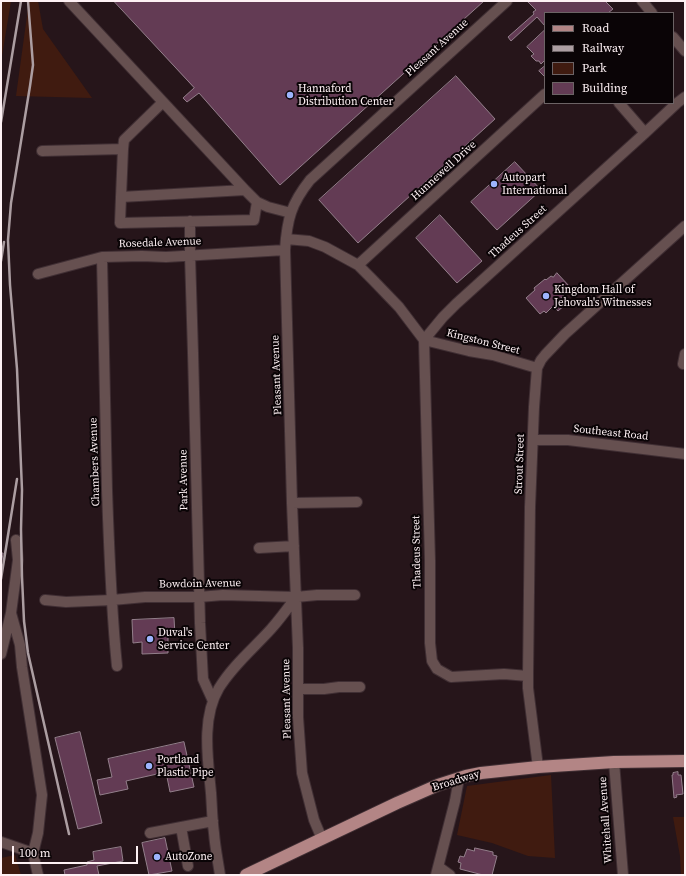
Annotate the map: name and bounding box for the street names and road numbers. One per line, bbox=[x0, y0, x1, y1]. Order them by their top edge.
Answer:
street label: Pleasant Avenue bbox=[403, 16, 471, 80]
street label: Hunnewell Drive bbox=[409, 138, 479, 204]
street label: Thadeus Street bbox=[487, 203, 549, 261]
street label: Rosedale Avenue bbox=[118, 235, 202, 251]
street label: Kingston Street bbox=[445, 327, 521, 357]
street label: Pleasant Avenue bbox=[269, 335, 285, 415]
street label: Chambers Avenue bbox=[87, 417, 103, 507]
street label: Southeast Road bbox=[573, 423, 649, 443]
street label: Strout Street bbox=[512, 434, 528, 494]
street label: Park Avenue bbox=[177, 449, 191, 511]
street label: Thadeus Street bbox=[410, 515, 424, 589]
street label: Bowdoin Avenue bbox=[159, 577, 241, 591]
street label: Pleasant Avenue bbox=[280, 659, 294, 739]
street label: Broadway bbox=[431, 768, 481, 794]
street label: Whitehall Avenue bbox=[596, 776, 616, 864]

